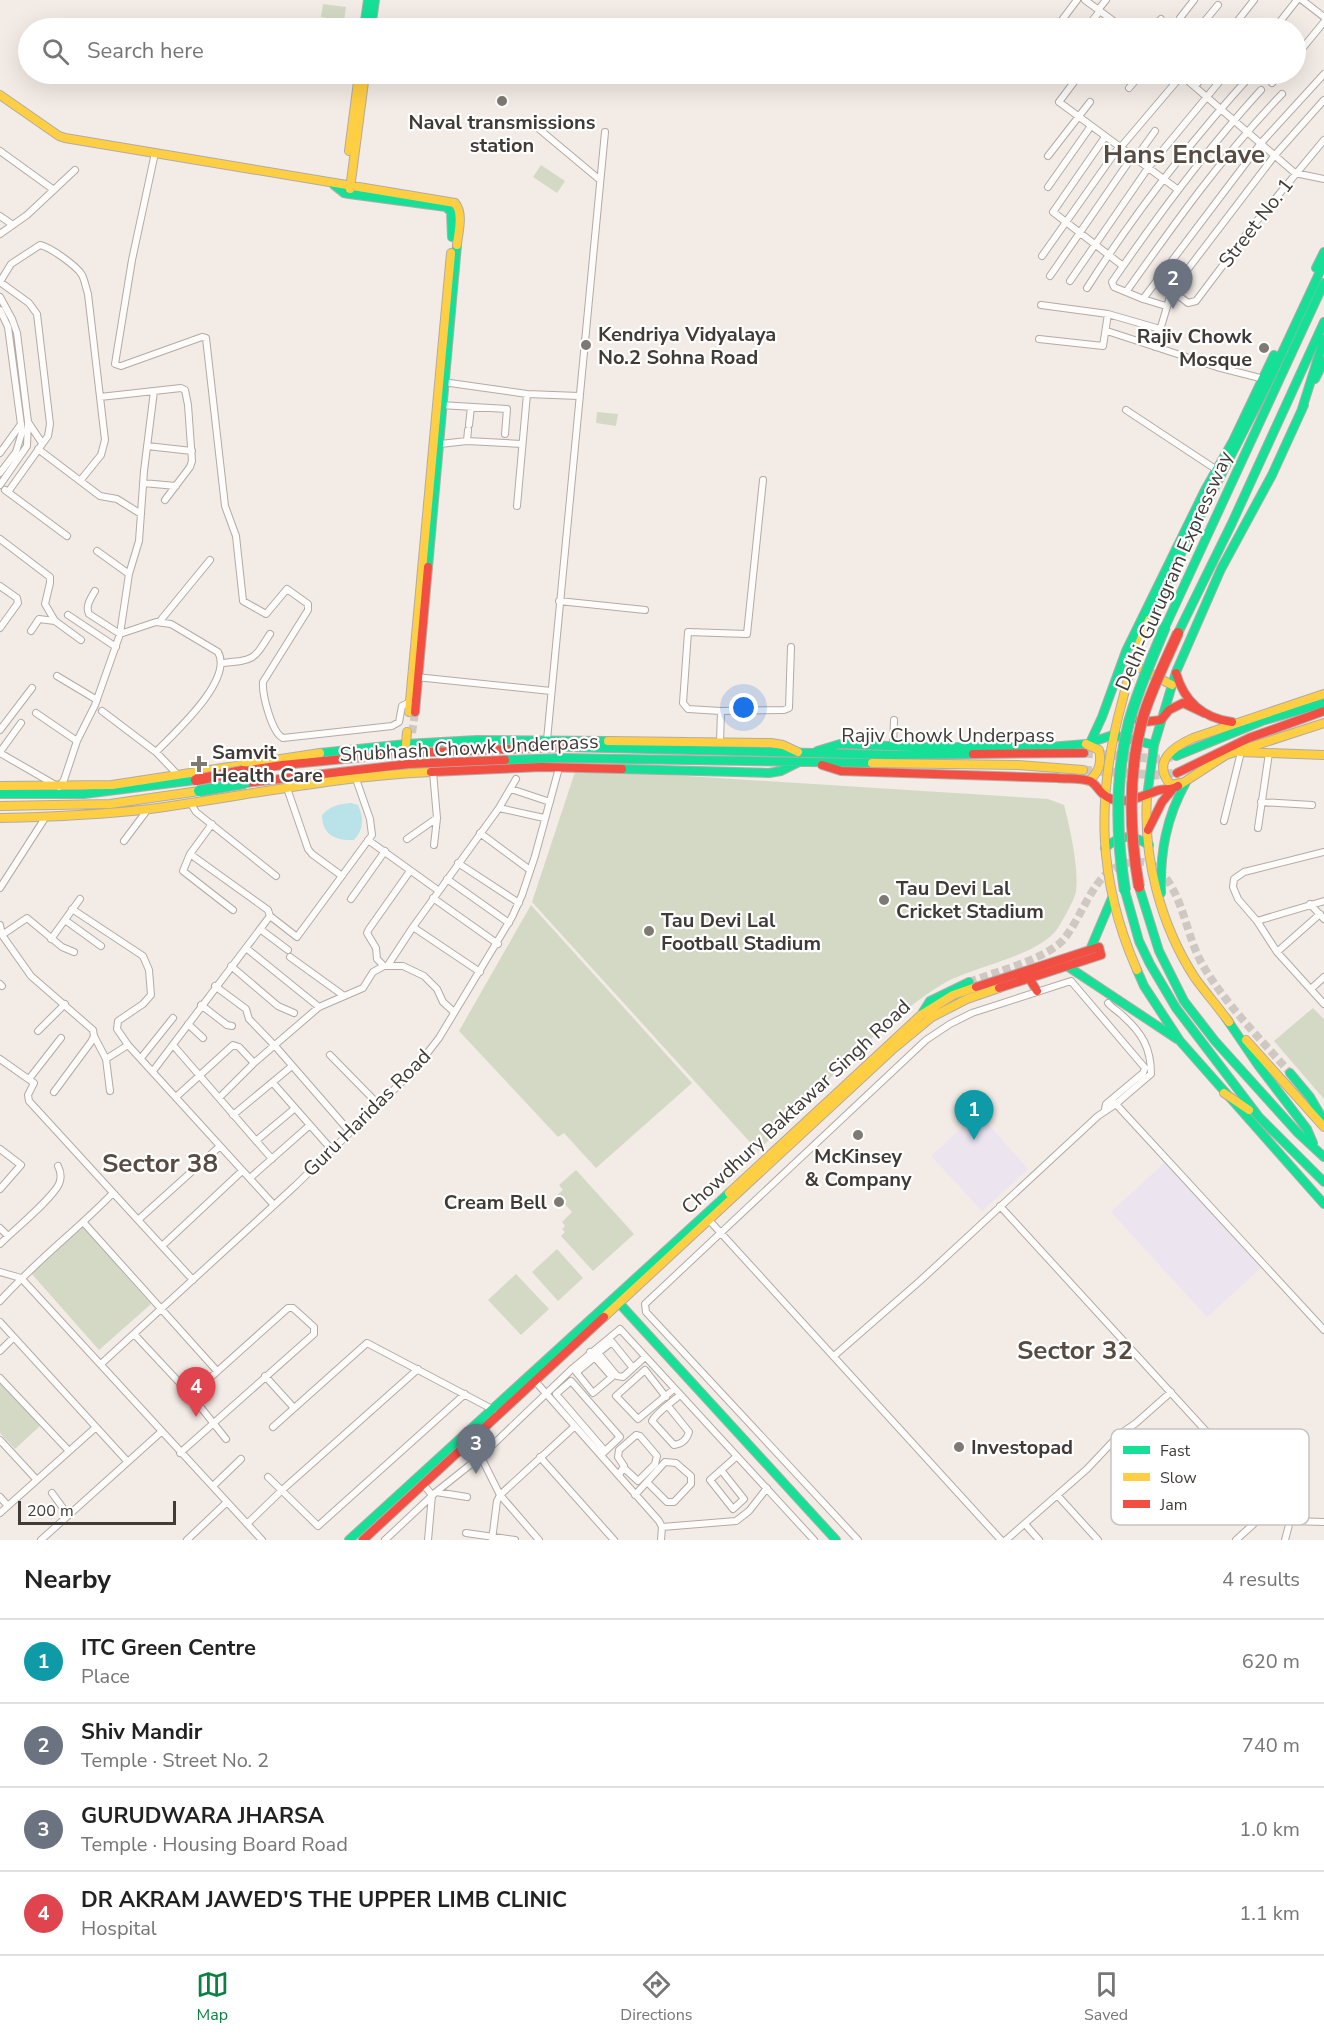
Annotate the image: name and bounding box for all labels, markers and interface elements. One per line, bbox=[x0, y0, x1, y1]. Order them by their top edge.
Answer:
search box bbox=[18, 18, 1306, 84]
icon: search bbox=[39, 35, 72, 68]
text: Search here bbox=[87, 36, 204, 66]
marker: Naval transmissions station bbox=[495, 94, 509, 108]
place label: Naval transmissions station bbox=[409, 109, 596, 159]
district label: Hans Enclave bbox=[1103, 137, 1265, 172]
street label: Street No. 1 bbox=[1212, 173, 1300, 273]
pin: 2 bbox=[1154, 260, 1192, 309]
place label: Kendriya Vidyalaya No.2 Sohna Road bbox=[598, 321, 776, 371]
place label: Rajiv Chowk Mosque bbox=[1137, 323, 1253, 373]
marker: Kendriya Vidyalaya No.2 Sohna Road bbox=[579, 338, 593, 352]
marker: Rajiv Chowk Mosque bbox=[1257, 341, 1271, 355]
street label: Delhi-Gurugram Expressway bbox=[1109, 446, 1239, 695]
your location bbox=[729, 693, 758, 722]
street label: Rajiv Chowk Underpass bbox=[841, 722, 1055, 749]
street label: Shubhash Chowk Underpass bbox=[339, 728, 599, 768]
place label: Samvit Health Care bbox=[212, 739, 323, 789]
marker: Samvit Health Care bbox=[190, 755, 208, 773]
place label: Tau Devi Lal Cricket Stadium bbox=[896, 875, 1044, 925]
marker: Tau Devi Lal Cricket Stadium bbox=[877, 893, 891, 907]
place label: Tau Devi Lal Football Stadium bbox=[661, 907, 821, 957]
marker: Tau Devi Lal Football Stadium bbox=[642, 924, 656, 938]
street label: Chowdhury Baktawar Singh Road bbox=[676, 994, 916, 1220]
street label: Guru Haridas Road bbox=[297, 1043, 437, 1183]
pin: 1 bbox=[954, 1090, 994, 1140]
marker: McKinsey & Company bbox=[851, 1128, 865, 1142]
place label: McKinsey & Company bbox=[805, 1143, 912, 1193]
district label: Sector 38 bbox=[102, 1146, 218, 1181]
place label: Cream Bell bbox=[444, 1189, 548, 1216]
marker: Cream Bell bbox=[552, 1195, 566, 1209]
district label: Sector 32 bbox=[1017, 1333, 1133, 1368]
pin: 4 bbox=[176, 1368, 216, 1417]
pin: 3 bbox=[456, 1424, 496, 1474]
legend bbox=[1111, 1429, 1309, 1525]
place label: Investopad bbox=[971, 1434, 1073, 1461]
marker: Investopad bbox=[952, 1440, 966, 1454]
text: Fast bbox=[1160, 1440, 1191, 1462]
text: Slow bbox=[1160, 1467, 1197, 1489]
text: Jam bbox=[1159, 1494, 1187, 1516]
scale bar bbox=[18, 1498, 176, 1526]
text: 200 m bbox=[27, 1500, 74, 1522]
text: Nearby bbox=[24, 1562, 111, 1597]
text: 4 results bbox=[1222, 1566, 1300, 1593]
text: ITC Green Centre bbox=[81, 1633, 256, 1663]
text: 1 bbox=[38, 1648, 50, 1675]
text: 620 m bbox=[1242, 1648, 1300, 1675]
text: Place bbox=[81, 1663, 130, 1690]
text: Shiv Mandir bbox=[81, 1717, 202, 1747]
text: 2 bbox=[38, 1732, 50, 1759]
text: 740 m bbox=[1242, 1732, 1300, 1759]
text: Temple · Street No. 2 bbox=[81, 1747, 269, 1774]
text: GURUDWARA JHARSA bbox=[81, 1801, 324, 1831]
text: 3 bbox=[38, 1816, 50, 1843]
text: 1.0 km bbox=[1239, 1816, 1300, 1843]
text: Temple · Housing Board Road bbox=[81, 1831, 348, 1858]
text: DR AKRAM JAWED'S THE UPPER LIMB CLINIC bbox=[81, 1885, 567, 1915]
text: 4 bbox=[38, 1900, 50, 1927]
text: 1.1 km bbox=[1239, 1900, 1300, 1927]
text: Hospital bbox=[81, 1915, 157, 1942]
tab: Map bbox=[196, 1968, 229, 2026]
tab: Directions bbox=[620, 1968, 692, 2026]
tab: Saved bbox=[1084, 1968, 1128, 2026]

